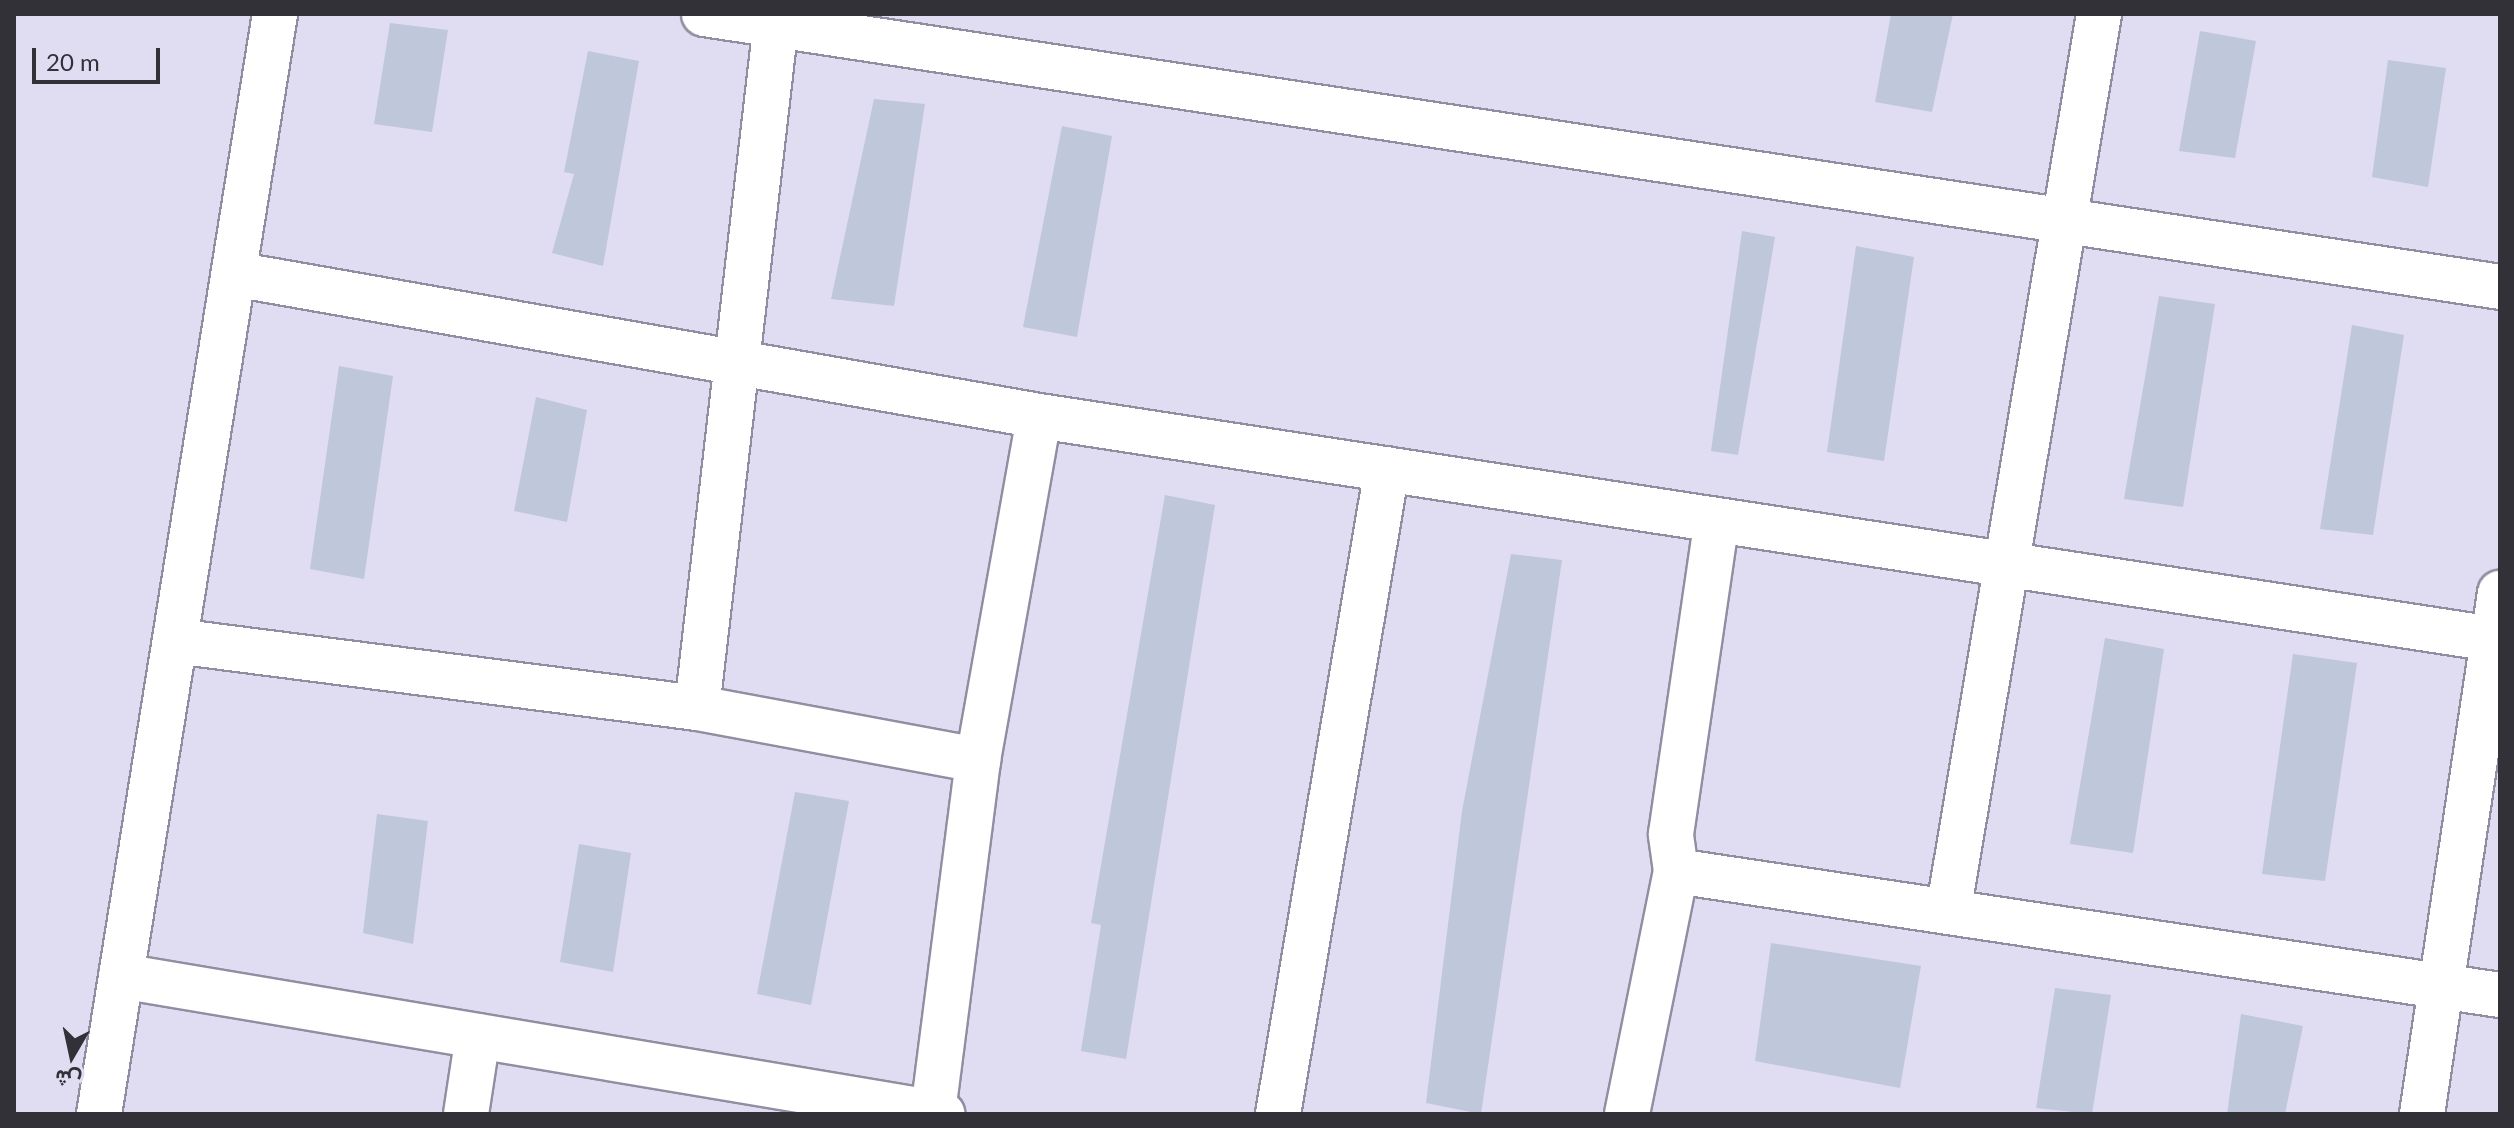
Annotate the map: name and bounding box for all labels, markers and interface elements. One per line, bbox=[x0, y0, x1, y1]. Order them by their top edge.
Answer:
scale bar bbox=[36, 32, 164, 82]
text: 20 m bbox=[46, 47, 100, 76]
north arrow bbox=[32, 1016, 112, 1096]
text: ش bbox=[53, 1065, 83, 1096]

